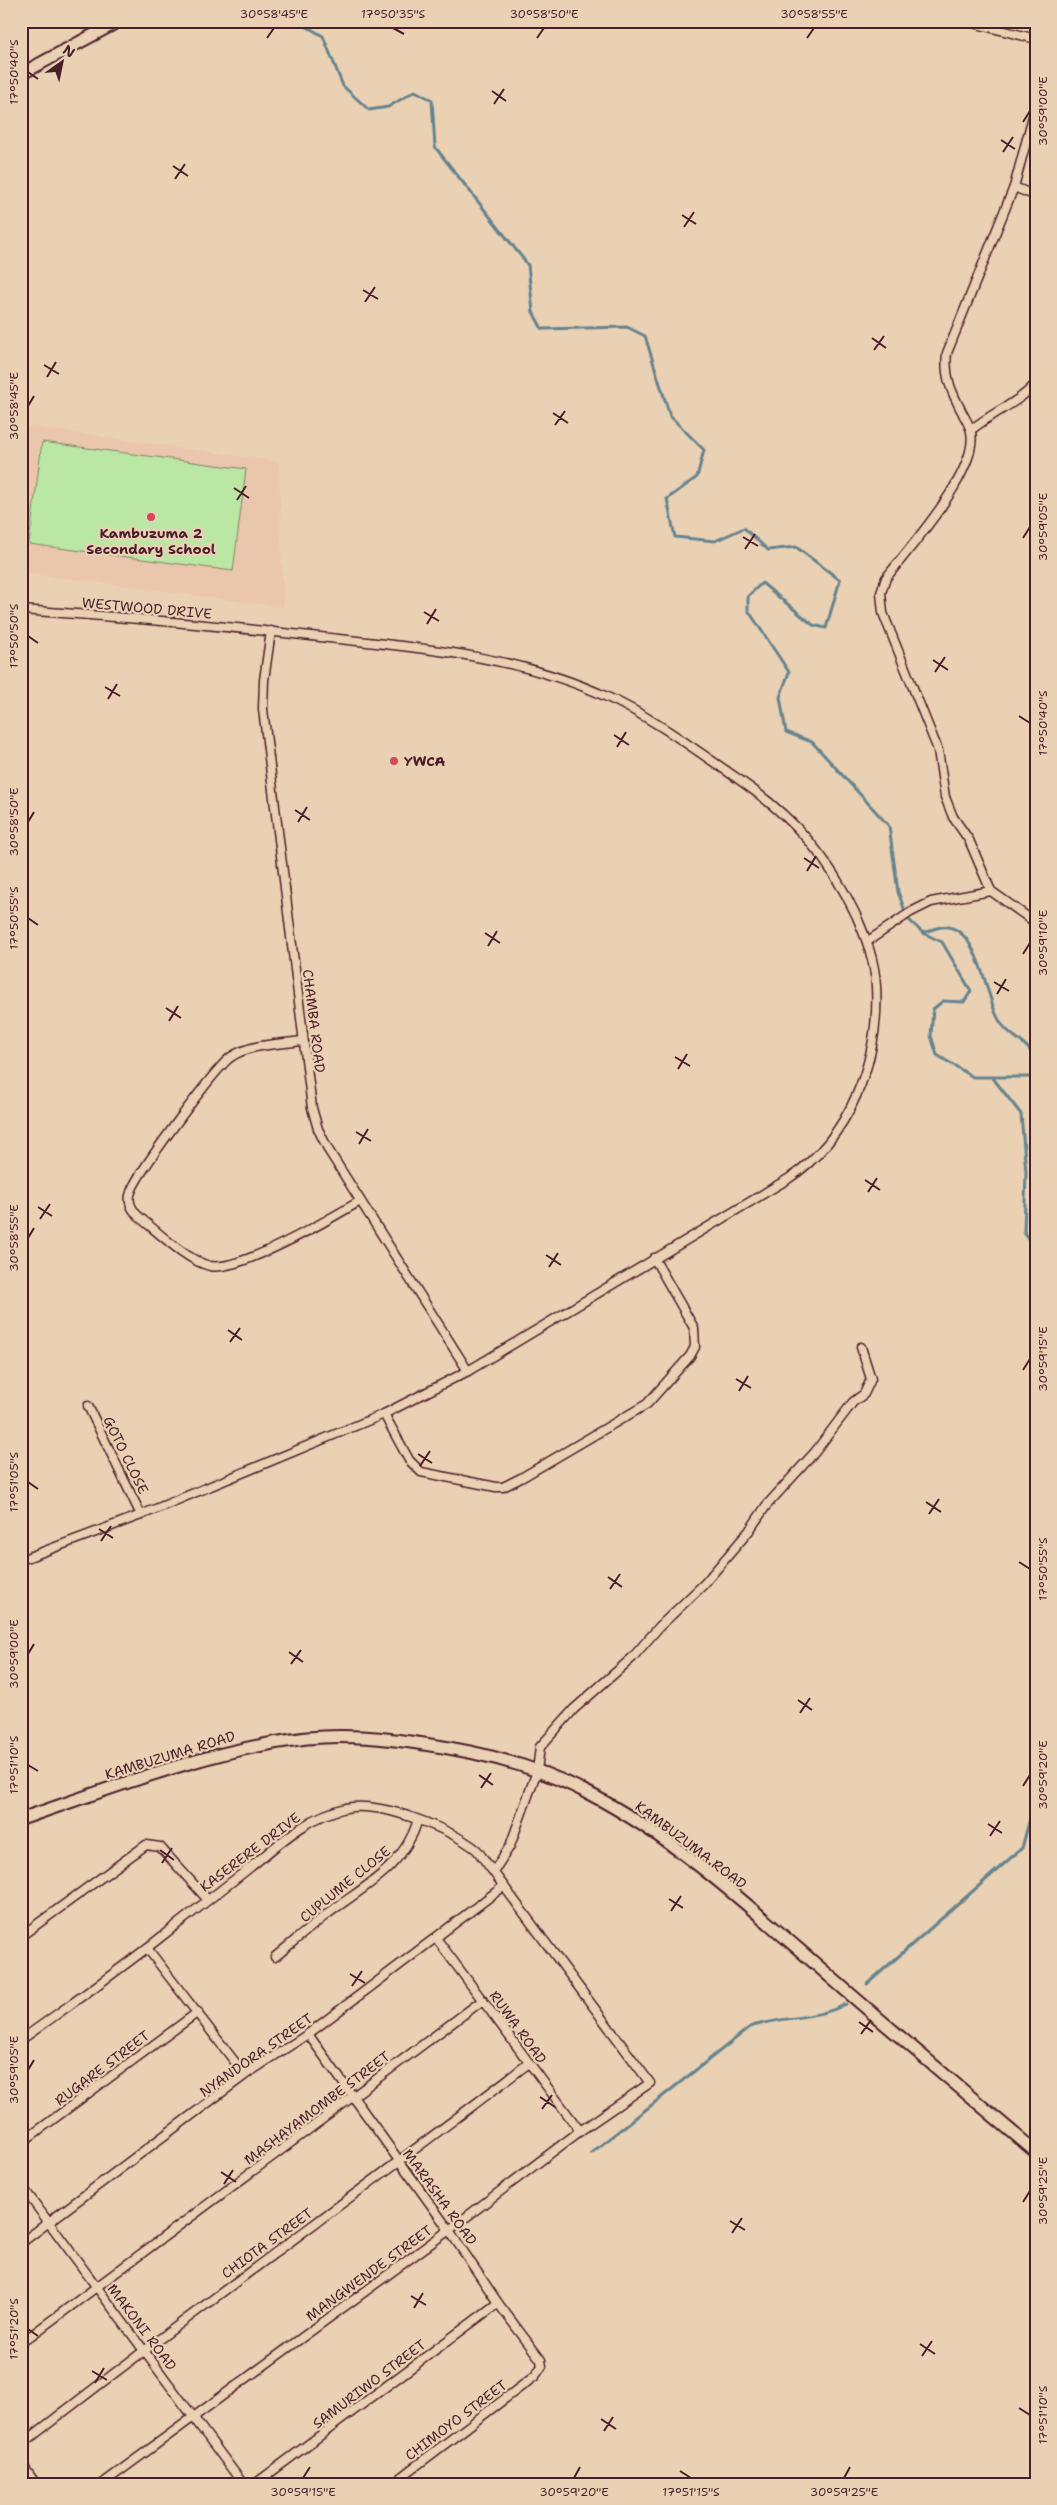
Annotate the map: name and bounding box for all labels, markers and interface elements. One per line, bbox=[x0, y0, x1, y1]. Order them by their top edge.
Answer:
text: 30°58'45"E bbox=[240, 6, 308, 22]
text: 17°50'35"S bbox=[361, 6, 425, 22]
text: 30°58'50"E bbox=[509, 6, 579, 22]
text: 30°58'55"E bbox=[780, 6, 848, 22]
north arrow bbox=[38, 38, 88, 88]
text: 17°50'40"S bbox=[6, 39, 22, 105]
text: N bbox=[60, 41, 79, 62]
text: 30°59'00"E bbox=[1035, 76, 1051, 146]
text: 30°58'45"E bbox=[6, 372, 22, 440]
text: 30°59'05"E bbox=[1035, 493, 1051, 561]
marker: Kambuzuma 2 Secondary School bbox=[145, 511, 157, 523]
place label: Kambuzuma 2 Secondary School bbox=[86, 524, 216, 558]
street label: WESTWOOD DRIVE bbox=[81, 593, 213, 623]
text: 17°50'50"S bbox=[6, 603, 22, 668]
text: 17°50'40"S bbox=[1035, 690, 1051, 756]
place label: YWCA bbox=[404, 752, 446, 770]
marker: YWCA bbox=[388, 755, 400, 767]
text: 30°58'50"E bbox=[6, 787, 22, 857]
text: 17°50'55"S bbox=[6, 886, 22, 950]
text: 30°59'10"E bbox=[1035, 910, 1051, 976]
street label: CHAMBA ROAD bbox=[299, 968, 329, 1074]
text: 30°58'55"E bbox=[6, 1204, 22, 1272]
text: 30°59'15"E bbox=[1035, 1326, 1051, 1392]
street label: GOTO CLOSE bbox=[99, 1413, 153, 1497]
text: 17°51'05"S bbox=[6, 1451, 22, 1512]
text: 17°50'55"S bbox=[1035, 1537, 1051, 1601]
text: 30°59'00"E bbox=[6, 1619, 22, 1689]
street label: KAMBUZUMA ROAD bbox=[103, 1727, 237, 1783]
text: 17°51'10"S bbox=[6, 1735, 22, 1794]
text: 30°59'20"E bbox=[1035, 1740, 1051, 1810]
street label: KAMBUZUMA ROAD bbox=[632, 1797, 750, 1893]
street label: KASERERE DRIVE bbox=[196, 1808, 304, 1896]
street label: CUPLUME CLOSE bbox=[296, 1842, 394, 1926]
street label: RUWA ROAD bbox=[485, 1987, 551, 2067]
street label: NYANDORA STREET bbox=[196, 2009, 316, 2101]
street label: RUGARE STREET bbox=[51, 2026, 153, 2110]
text: 30°59'05"E bbox=[6, 2036, 22, 2104]
street label: MASHAYAMOMBE STREET bbox=[240, 2047, 394, 2169]
street label: MARASHA ROAD bbox=[399, 2145, 481, 2249]
text: 30°59'25"E bbox=[1035, 2157, 1051, 2225]
street label: CHIOTA STREET bbox=[218, 2204, 316, 2282]
street label: MANGWENDE STREET bbox=[302, 2221, 436, 2325]
street label: MAKONI ROAD bbox=[104, 2280, 180, 2374]
text: 17°51'20"S bbox=[6, 2298, 22, 2360]
street label: SAMURIWO STREET bbox=[309, 2335, 430, 2433]
street label: CHIMOYO STREET bbox=[401, 2376, 511, 2464]
text: 17°51'10"S bbox=[1035, 2385, 1051, 2444]
text: 30°59'15"E bbox=[270, 2484, 336, 2500]
text: 30°59'20"E bbox=[539, 2484, 609, 2500]
text: 17°51'15"S bbox=[662, 2484, 720, 2500]
text: 30°59'25"E bbox=[810, 2484, 878, 2500]

